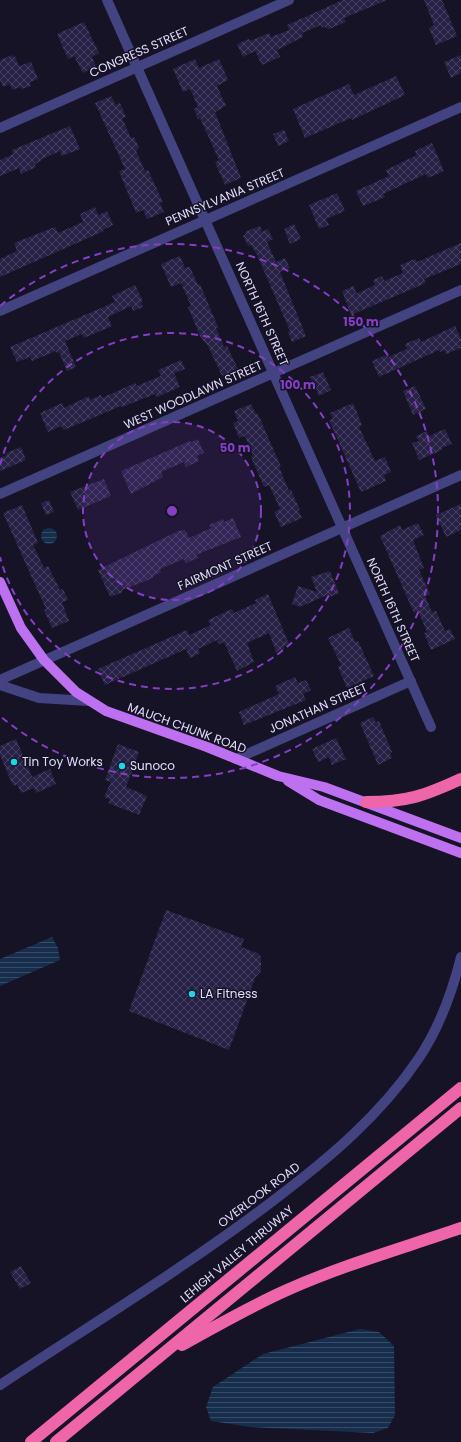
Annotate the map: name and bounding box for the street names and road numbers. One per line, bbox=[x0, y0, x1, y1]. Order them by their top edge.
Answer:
street label: CONGRESS STREET bbox=[87, 22, 192, 81]
street label: PENNSYLVANIA STREET bbox=[163, 164, 287, 229]
street label: NORTH 16TH STREET bbox=[232, 259, 293, 369]
street label: WEST WOODLAWN STREET bbox=[121, 356, 265, 433]
street label: FAIRMONT STREET bbox=[175, 537, 275, 594]
street label: NORTH 16TH STREET bbox=[363, 555, 424, 665]
street label: JONATHAN STREET bbox=[266, 678, 370, 737]
street label: MAUCH CHUNK ROAD bbox=[125, 698, 249, 757]
street label: OVERLOOK ROAD bbox=[214, 1158, 303, 1231]
street label: LEHIGH VALLEY THRUWAY bbox=[176, 1201, 297, 1306]

